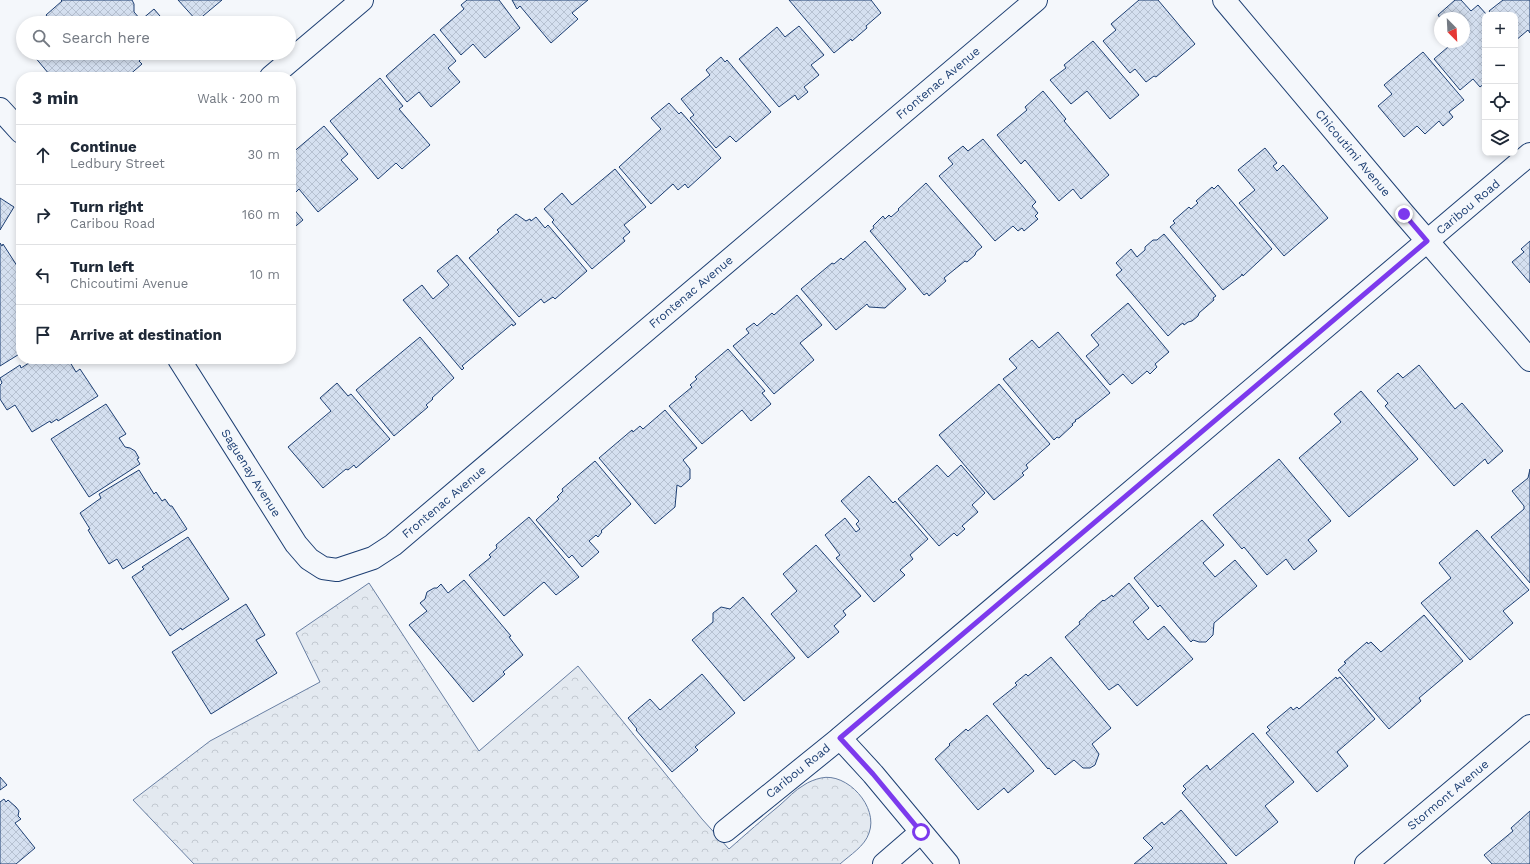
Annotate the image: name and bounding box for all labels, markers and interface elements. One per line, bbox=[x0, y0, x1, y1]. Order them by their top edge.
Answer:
north arrow bbox=[1434, 12, 1470, 48]
map controls bbox=[1482, 12, 1518, 156]
button: + bbox=[1482, 12, 1518, 48]
search box bbox=[16, 16, 296, 60]
icon: search bbox=[30, 27, 52, 49]
text: Search here bbox=[62, 29, 150, 47]
street label: Frontenac Avenue bbox=[893, 44, 983, 122]
button: − bbox=[1482, 48, 1518, 84]
button: locate bbox=[1482, 84, 1518, 120]
text: 3 min bbox=[32, 88, 78, 108]
text: Walk · 200 m bbox=[197, 91, 280, 106]
street label: Chicoutimi Avenue bbox=[1313, 107, 1393, 199]
button: layers bbox=[1482, 120, 1518, 156]
text: Continue bbox=[70, 138, 137, 156]
icon: ahead bbox=[32, 144, 54, 166]
text: 30 m bbox=[248, 147, 280, 162]
text: Ledbury Street bbox=[70, 156, 165, 171]
street label: Caribou Road bbox=[1433, 176, 1503, 238]
text: Turn right bbox=[70, 198, 143, 216]
icon: right bbox=[32, 204, 54, 226]
route end bbox=[1395, 205, 1413, 223]
text: 160 m bbox=[242, 207, 280, 222]
text: Caribou Road bbox=[70, 216, 155, 231]
street label: Frontenac Avenue bbox=[646, 253, 736, 331]
text: Turn left bbox=[70, 258, 134, 276]
icon: left bbox=[32, 264, 54, 286]
text: 10 m bbox=[250, 267, 280, 282]
text: Chicoutimi Avenue bbox=[70, 276, 188, 291]
icon: arrive bbox=[32, 324, 54, 346]
text: Arrive at destination bbox=[70, 326, 222, 344]
street label: Saguenay Avenue bbox=[218, 427, 284, 520]
street label: Frontenac Avenue bbox=[399, 463, 489, 541]
street label: Caribou Road bbox=[763, 741, 833, 801]
street label: Stormont Avenue bbox=[1404, 757, 1492, 833]
route start bbox=[912, 823, 930, 841]

